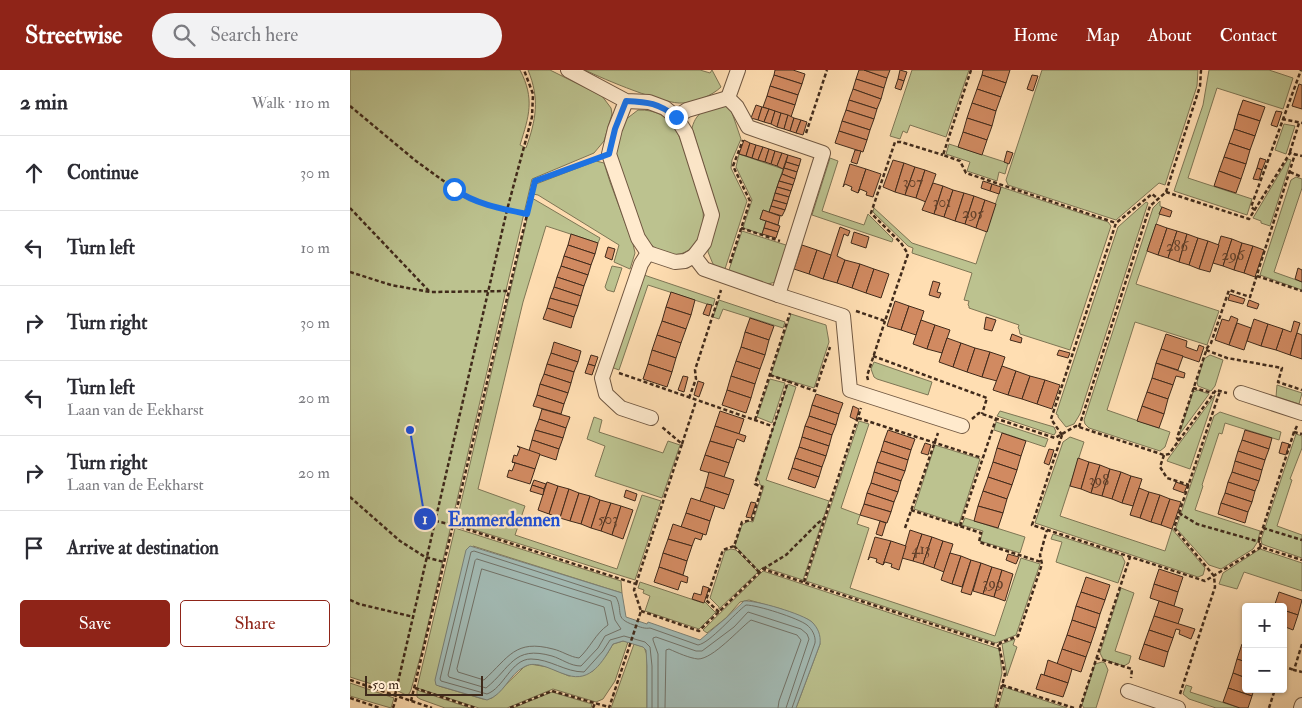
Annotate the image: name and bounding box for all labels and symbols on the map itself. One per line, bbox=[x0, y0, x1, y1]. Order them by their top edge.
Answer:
route end bbox=[665, 106, 688, 129]
house number: 307 bbox=[903, 173, 923, 192]
route start bbox=[443, 178, 466, 201]
house number: 301 bbox=[933, 193, 951, 212]
house number: 295 bbox=[962, 204, 984, 223]
house number: 286 bbox=[1166, 237, 1190, 256]
house number: 296 bbox=[1222, 246, 1246, 265]
house number: 398 bbox=[1089, 471, 1109, 490]
callout: Emmerdennen bbox=[413, 502, 570, 536]
text: Emmerdennen bbox=[448, 508, 561, 532]
text: 1 bbox=[422, 510, 428, 529]
house number: 503 bbox=[598, 510, 618, 529]
house number: 413 bbox=[911, 540, 931, 559]
house number: 399 bbox=[982, 574, 1004, 593]
scale bar bbox=[365, 673, 482, 696]

